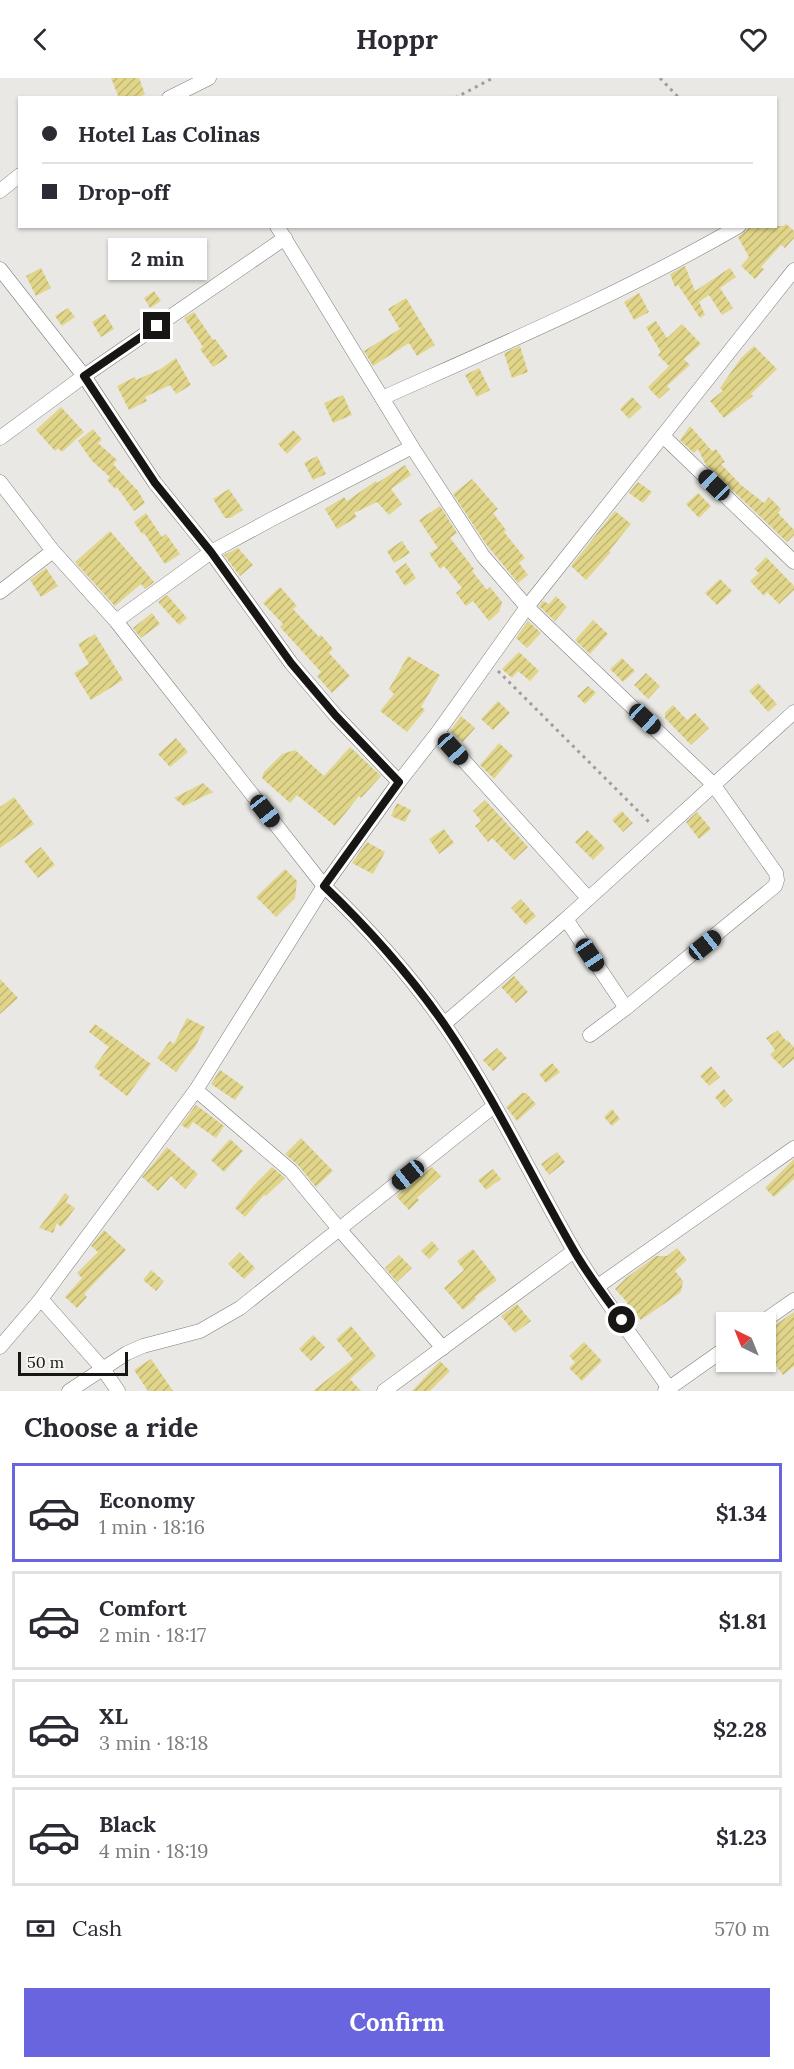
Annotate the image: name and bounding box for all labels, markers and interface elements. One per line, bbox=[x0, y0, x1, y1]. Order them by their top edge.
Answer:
text: Hoppr bbox=[356, 22, 438, 56]
icon: back bbox=[24, 23, 57, 56]
icon: heart bbox=[737, 23, 770, 56]
text: Hotel Las Colinas bbox=[78, 120, 260, 148]
text: Drop-off bbox=[78, 178, 170, 206]
callout: 2 min bbox=[108, 239, 207, 281]
text: 2 min bbox=[131, 246, 184, 271]
route end bbox=[143, 312, 170, 339]
car bbox=[695, 466, 733, 504]
car bbox=[626, 700, 664, 738]
car bbox=[434, 730, 472, 768]
car bbox=[247, 791, 283, 831]
car bbox=[685, 927, 725, 963]
car bbox=[572, 935, 608, 975]
car bbox=[388, 1157, 428, 1193]
route start bbox=[608, 1306, 635, 1333]
north arrow bbox=[716, 1312, 776, 1372]
map controls bbox=[716, 1312, 776, 1372]
scale bar bbox=[18, 1349, 128, 1376]
text: 50 m bbox=[27, 1352, 64, 1372]
text: Choose a ride bbox=[24, 1410, 198, 1444]
icon: car bbox=[27, 1486, 81, 1540]
text: Economy bbox=[99, 1486, 195, 1514]
text: $1.34 bbox=[716, 1499, 767, 1527]
text: 1 min · 18:16 bbox=[99, 1514, 205, 1539]
icon: car bbox=[27, 1594, 81, 1648]
text: Comfort bbox=[99, 1594, 187, 1622]
text: $1.81 bbox=[718, 1607, 767, 1635]
text: 2 min · 18:17 bbox=[99, 1622, 206, 1647]
icon: car bbox=[27, 1702, 81, 1756]
text: XL bbox=[99, 1702, 128, 1730]
text: $2.28 bbox=[713, 1715, 767, 1743]
text: 3 min · 18:18 bbox=[99, 1730, 209, 1755]
icon: car bbox=[27, 1810, 81, 1864]
text: Black bbox=[99, 1810, 156, 1838]
text: $1.23 bbox=[716, 1823, 767, 1851]
text: 4 min · 18:19 bbox=[99, 1838, 209, 1863]
icon: cash bbox=[24, 1912, 57, 1945]
text: Cash bbox=[72, 1914, 122, 1942]
text: 570 m bbox=[714, 1916, 770, 1941]
button: Confirm bbox=[24, 1988, 770, 2057]

